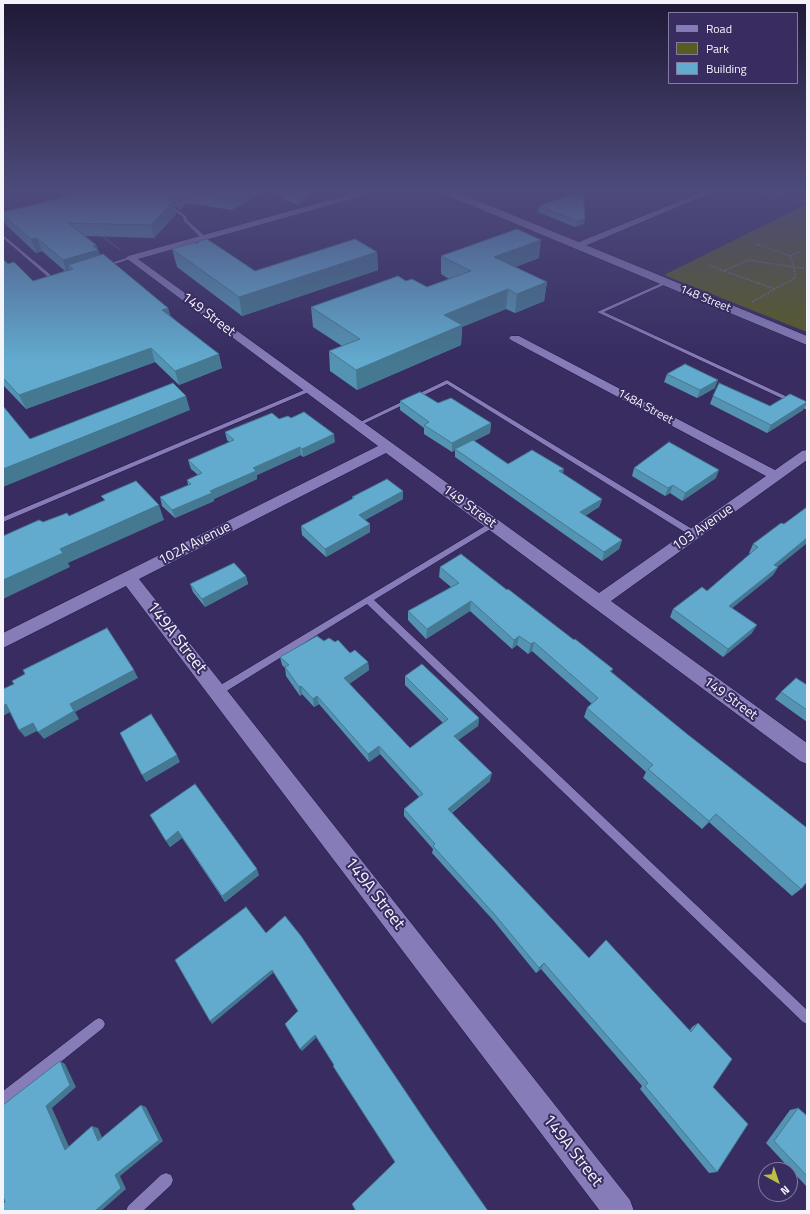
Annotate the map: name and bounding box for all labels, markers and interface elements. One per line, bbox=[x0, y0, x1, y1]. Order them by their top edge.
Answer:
legend bbox=[668, 12, 798, 84]
text: Road bbox=[706, 19, 732, 38]
text: Park bbox=[706, 39, 729, 58]
text: Building bbox=[706, 59, 747, 78]
street label: 148 Street bbox=[677, 282, 733, 316]
street label: 149 Street bbox=[178, 289, 238, 341]
street label: 148A Street bbox=[615, 386, 675, 428]
street label: 149 Street bbox=[439, 482, 499, 532]
street label: 103 Avenue bbox=[669, 501, 737, 555]
street label: 102A Avenue bbox=[156, 519, 234, 569]
street label: 149A Street bbox=[141, 598, 211, 678]
street label: 149 Street bbox=[700, 674, 760, 724]
street label: 149A Street bbox=[339, 854, 409, 934]
street label: 149A Street bbox=[537, 1111, 607, 1191]
north arrow bbox=[758, 1162, 798, 1202]
text: N bbox=[777, 1182, 793, 1199]

